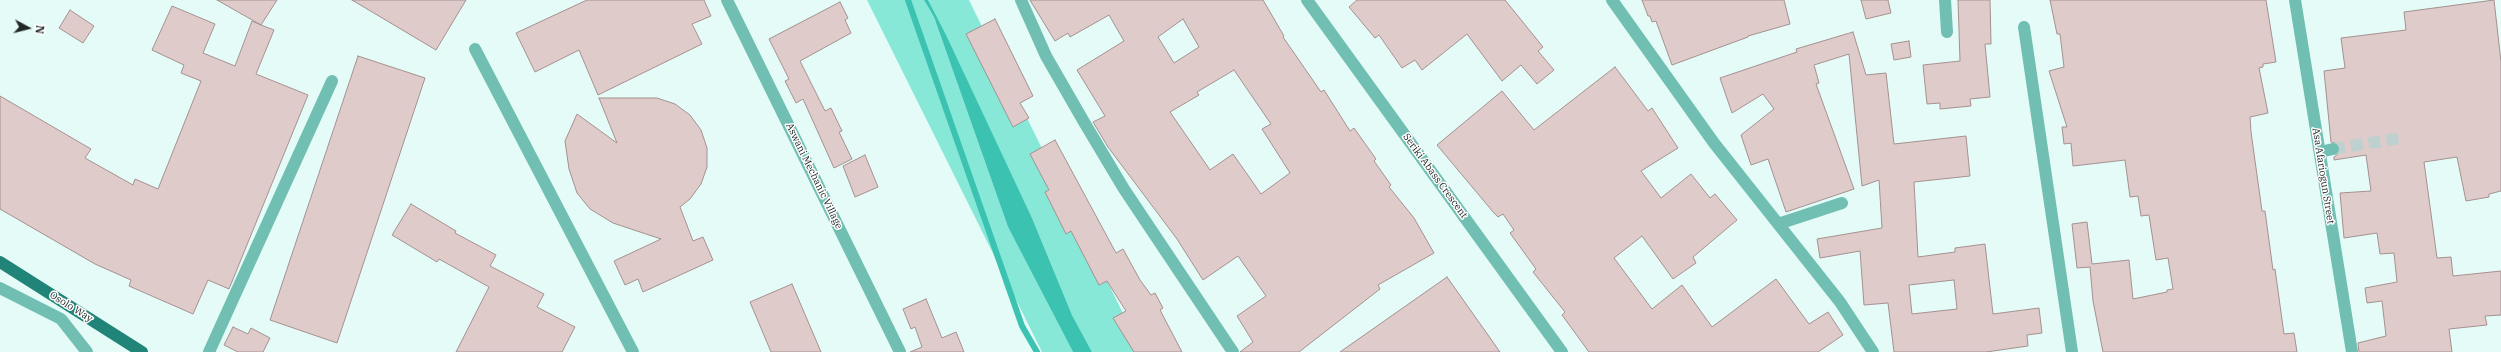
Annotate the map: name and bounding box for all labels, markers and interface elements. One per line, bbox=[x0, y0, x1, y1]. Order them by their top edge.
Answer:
north arrow bbox=[8, 8, 48, 48]
text: N bbox=[32, 24, 47, 35]
street label: Aswani Mechanic Village bbox=[783, 121, 845, 231]
street label: Asa Afariogun Street bbox=[2309, 127, 2337, 225]
street label: Seriki Abass Crescent bbox=[1400, 131, 1470, 221]
street label: Osolo Way bbox=[47, 289, 95, 325]

